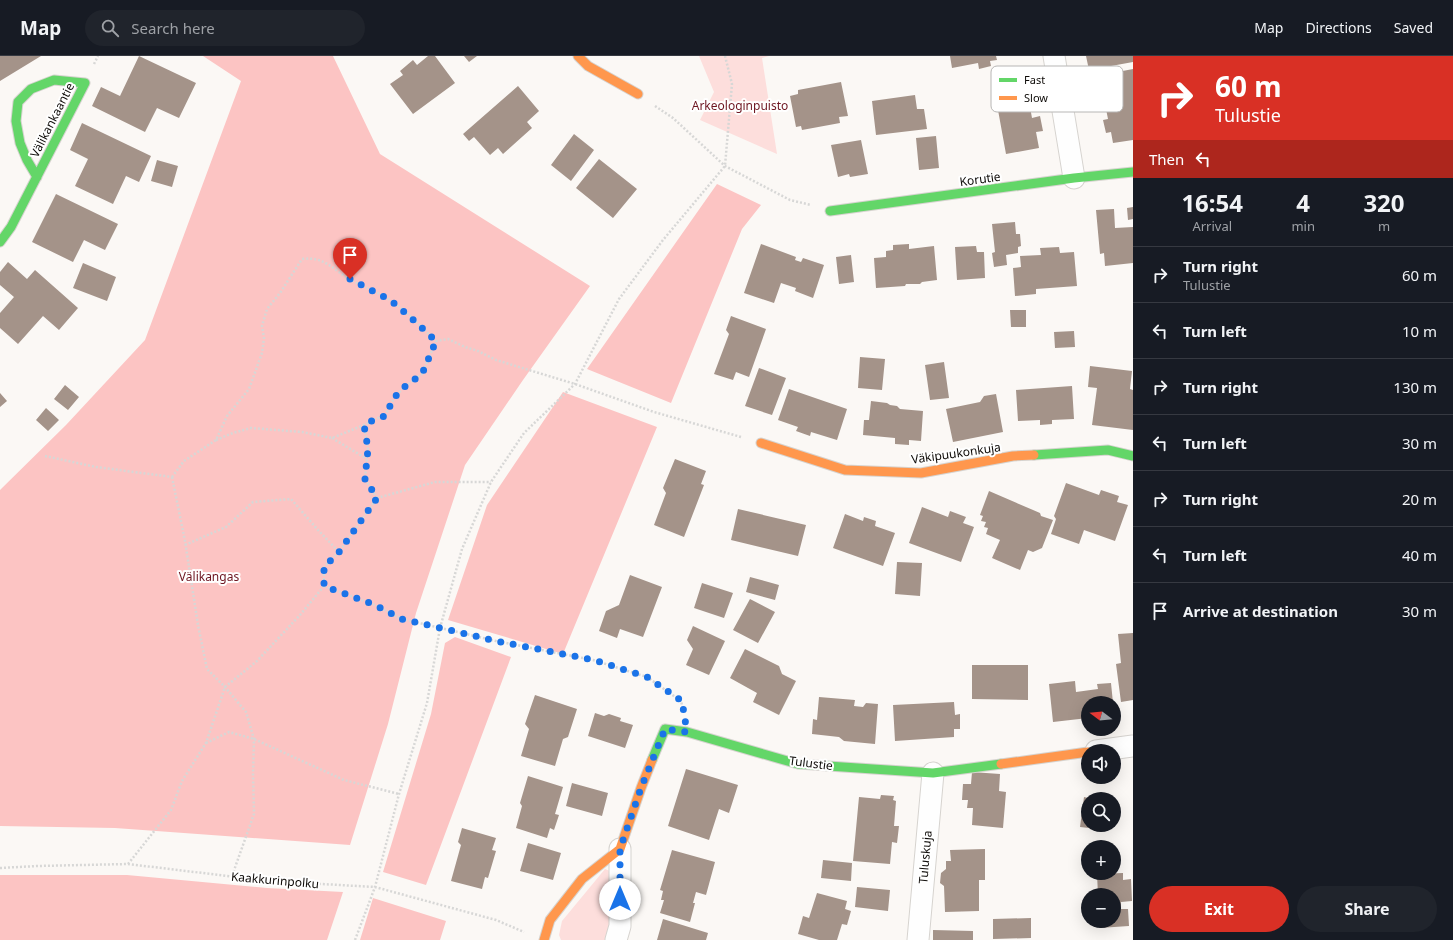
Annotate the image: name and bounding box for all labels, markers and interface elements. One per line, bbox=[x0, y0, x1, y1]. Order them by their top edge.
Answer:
search box bbox=[85, 10, 365, 46]
text: Map bbox=[20, 15, 61, 41]
icon: search bbox=[99, 17, 121, 39]
text: Search here bbox=[131, 18, 215, 38]
text: Map bbox=[1254, 18, 1283, 37]
text: Directions bbox=[1305, 18, 1372, 37]
text: Saved bbox=[1394, 18, 1433, 37]
legend bbox=[991, 66, 1123, 112]
text: 60 m bbox=[1215, 67, 1282, 105]
text: Fast bbox=[1024, 72, 1045, 87]
icon: right bbox=[1149, 72, 1201, 124]
street label: Välikankaantie bbox=[26, 79, 78, 160]
text: Slow bbox=[1024, 90, 1048, 105]
park label: Arkeologinpuisto bbox=[692, 97, 788, 114]
text: Tulustie bbox=[1215, 103, 1281, 127]
icon: left bbox=[1192, 148, 1214, 170]
text: Then bbox=[1149, 149, 1184, 169]
street label: Korutie bbox=[958, 168, 1002, 190]
text: 16:54 bbox=[1181, 186, 1243, 219]
text: 4 bbox=[1296, 186, 1310, 219]
text: 320 bbox=[1363, 186, 1405, 219]
text: Arrival bbox=[1192, 217, 1232, 235]
text: min bbox=[1291, 217, 1315, 235]
text: m bbox=[1378, 217, 1390, 235]
pin bbox=[333, 238, 367, 279]
icon: arrive bbox=[339, 244, 361, 266]
text: Turn right bbox=[1183, 256, 1258, 276]
icon: right bbox=[1149, 264, 1171, 286]
text: 60 m bbox=[1402, 265, 1437, 285]
text: Tulustie bbox=[1183, 276, 1231, 294]
icon: left bbox=[1149, 320, 1171, 342]
text: Turn left bbox=[1183, 321, 1247, 341]
text: 10 m bbox=[1402, 321, 1437, 341]
icon: right bbox=[1149, 376, 1171, 398]
text: Turn right bbox=[1183, 377, 1258, 397]
text: 130 m bbox=[1393, 377, 1437, 397]
icon: left bbox=[1149, 432, 1171, 454]
text: Turn left bbox=[1183, 433, 1247, 453]
text: 30 m bbox=[1402, 433, 1437, 453]
street label: Väkipuukonkuja bbox=[910, 438, 1002, 468]
icon: right bbox=[1149, 488, 1171, 510]
text: Turn right bbox=[1183, 489, 1258, 509]
text: 20 m bbox=[1402, 489, 1437, 509]
icon: left bbox=[1149, 544, 1171, 566]
text: Turn left bbox=[1183, 545, 1247, 565]
text: 40 m bbox=[1402, 545, 1437, 565]
park label: Välikangas bbox=[179, 568, 239, 585]
icon: arrive bbox=[1149, 600, 1171, 622]
text: Arrive at destination bbox=[1183, 601, 1338, 621]
text: 30 m bbox=[1402, 601, 1437, 621]
north arrow bbox=[1081, 696, 1121, 736]
map controls bbox=[1081, 696, 1121, 928]
button: sound bbox=[1081, 744, 1121, 784]
street label: Tulustie bbox=[788, 752, 834, 774]
button: search bbox=[1081, 792, 1121, 832]
street label: Tuluskuja bbox=[914, 830, 936, 884]
button: + bbox=[1081, 840, 1121, 880]
street label: Kaakkurinpolku bbox=[230, 868, 320, 892]
position arrow bbox=[599, 878, 641, 920]
button: Exit bbox=[1149, 886, 1289, 932]
button: Share bbox=[1297, 886, 1437, 932]
button: − bbox=[1081, 888, 1121, 928]

